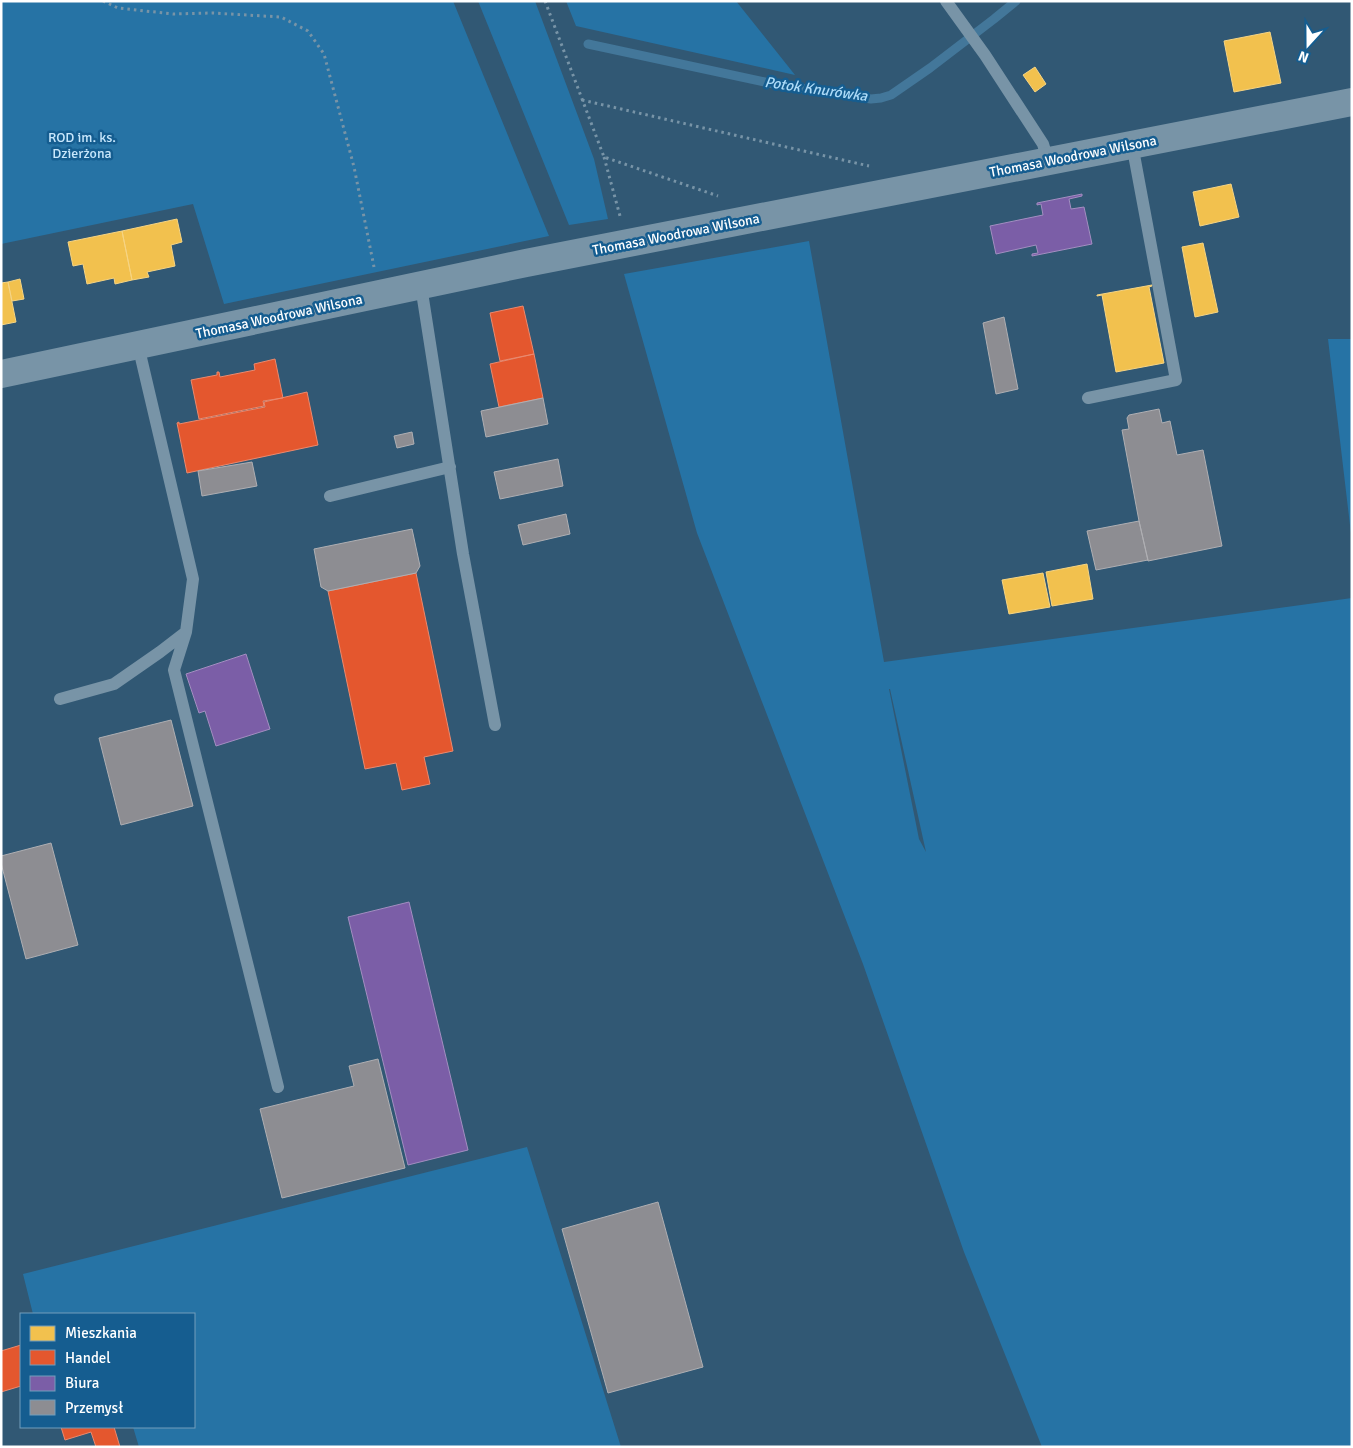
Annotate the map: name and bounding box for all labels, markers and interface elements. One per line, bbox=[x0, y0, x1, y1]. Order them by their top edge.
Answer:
north arrow bbox=[1283, 20, 1333, 70]
text: N bbox=[1296, 47, 1311, 66]
water label: Potok Knurówka bbox=[763, 73, 869, 105]
park label: ROD im. ks. Dzierżona bbox=[48, 129, 116, 162]
street label: Thomasa Woodrowa Wilsona bbox=[988, 132, 1158, 181]
street label: Thomasa Woodrowa Wilsona bbox=[591, 210, 761, 259]
street label: Thomasa Woodrowa Wilsona bbox=[194, 291, 364, 342]
legend bbox=[20, 1313, 195, 1428]
text: Mieszkania bbox=[65, 1324, 137, 1342]
text: Handel bbox=[65, 1349, 111, 1367]
text: Biura bbox=[65, 1374, 99, 1392]
text: Przemysł bbox=[65, 1399, 123, 1417]

